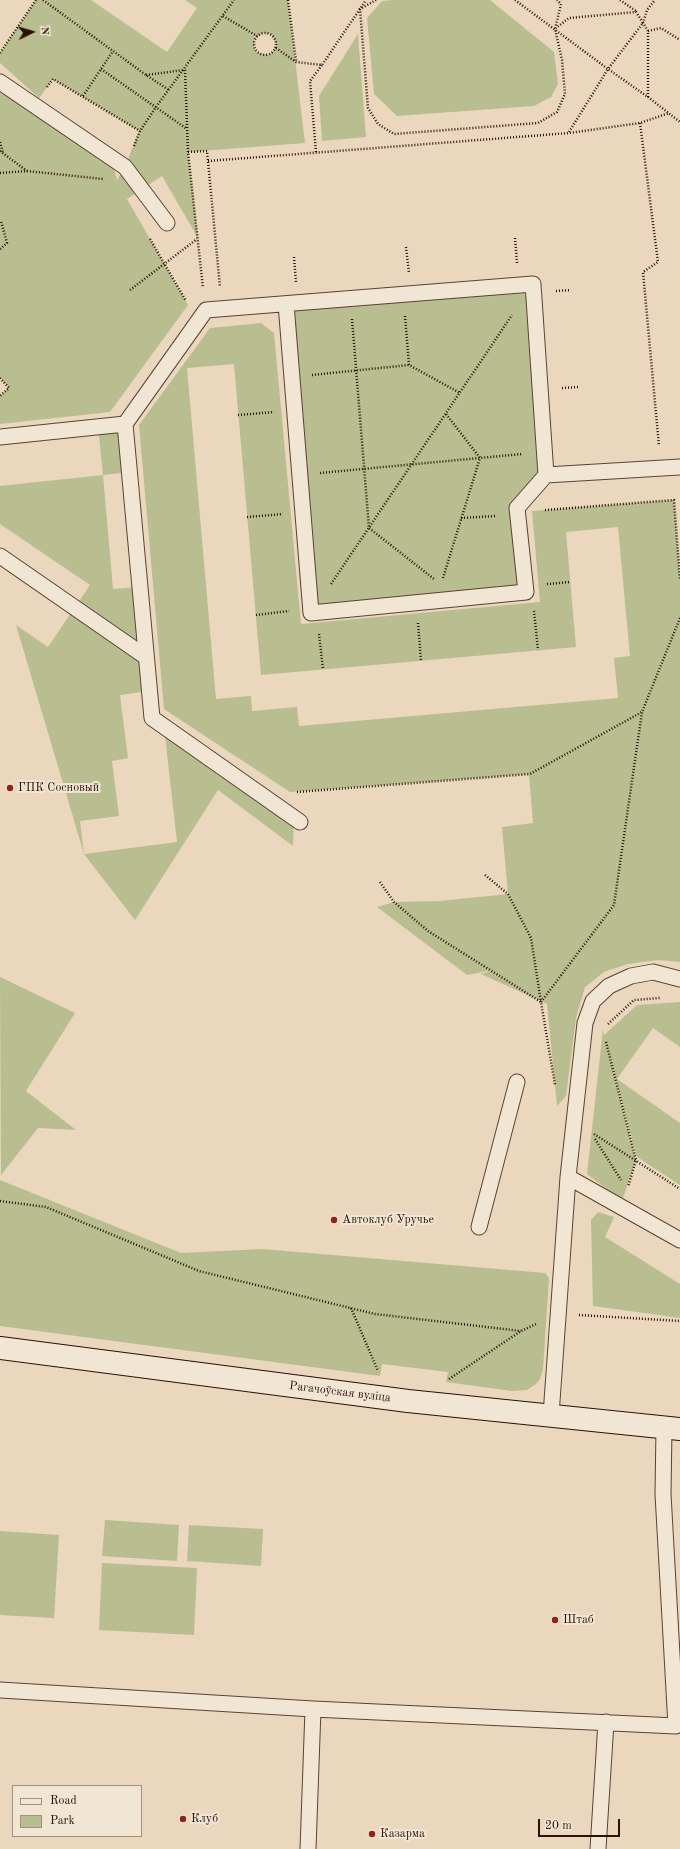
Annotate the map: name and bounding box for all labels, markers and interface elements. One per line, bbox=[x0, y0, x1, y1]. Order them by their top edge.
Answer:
north arrow bbox=[12, 12, 52, 52]
text: N bbox=[39, 26, 50, 36]
place label: ГПК Сосновый bbox=[18, 781, 99, 795]
marker: ГПК Сосновый bbox=[5, 783, 15, 793]
place label: Автоклуб Уручье bbox=[342, 1213, 434, 1227]
marker: Автоклуб Уручье bbox=[329, 1215, 339, 1225]
street label: Рагачоўская вуліца bbox=[288, 1379, 392, 1405]
place label: Штаб bbox=[563, 1613, 594, 1627]
marker: Штаб bbox=[550, 1615, 560, 1625]
legend bbox=[12, 1785, 142, 1837]
text: Road bbox=[50, 1795, 77, 1807]
scale bar bbox=[540, 1811, 622, 1837]
place label: Клуб bbox=[191, 1812, 218, 1826]
marker: Клуб bbox=[178, 1814, 188, 1824]
text: Park bbox=[50, 1815, 75, 1827]
text: 20 m bbox=[545, 1820, 572, 1832]
place label: Казарма bbox=[380, 1827, 425, 1841]
marker: Казарма bbox=[367, 1829, 377, 1839]

